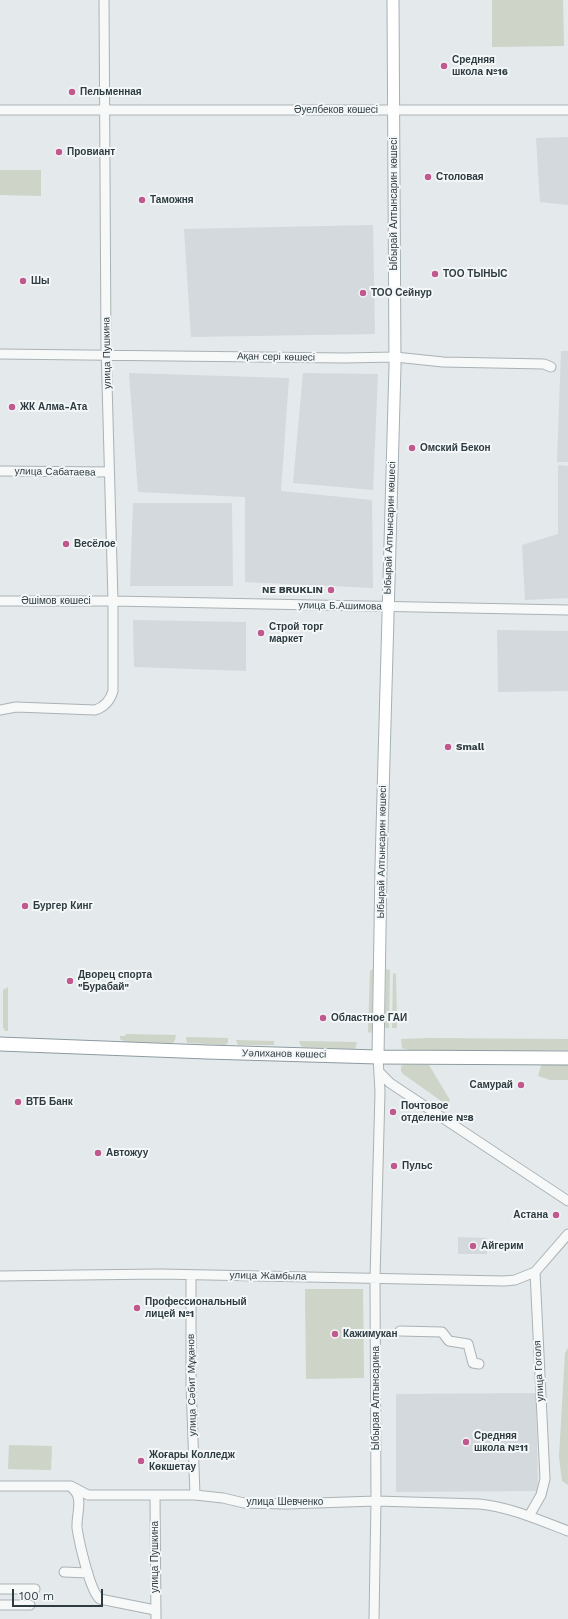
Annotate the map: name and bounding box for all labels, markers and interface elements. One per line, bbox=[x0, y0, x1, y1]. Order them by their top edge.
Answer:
place label: Средняя школа №16 bbox=[452, 54, 508, 78]
marker: Средняя школа №16 bbox=[439, 61, 449, 71]
place label: Пельменная bbox=[80, 86, 142, 98]
marker: Пельменная bbox=[67, 87, 77, 97]
street label: Әуелбеков көшесі bbox=[294, 104, 378, 116]
street label: Ыбырай Алтынсарин көшесі bbox=[388, 137, 400, 271]
place label: Провиант bbox=[67, 146, 115, 158]
marker: Провиант bbox=[54, 147, 64, 157]
place label: Столовая bbox=[436, 171, 484, 183]
marker: Столовая bbox=[423, 172, 433, 182]
place label: Таможня bbox=[150, 194, 194, 206]
marker: Таможня bbox=[137, 195, 147, 205]
place label: ТОО ТЫНЫС bbox=[443, 268, 507, 280]
marker: ТОО ТЫНЫС bbox=[430, 269, 440, 279]
place label: Шы bbox=[31, 275, 50, 287]
marker: Шы bbox=[18, 276, 28, 286]
place label: ТОО Сейнур bbox=[371, 287, 432, 299]
marker: ТОО Сейнур bbox=[358, 288, 368, 298]
street label: улица Пушкина bbox=[100, 317, 114, 389]
street label: Ақан сері көшесі bbox=[237, 350, 315, 364]
place label: ЖК Алма-Ата bbox=[20, 401, 87, 413]
marker: ЖК Алма-Ата bbox=[7, 402, 17, 412]
place label: Омский Бекон bbox=[420, 442, 491, 454]
marker: Омский Бекон bbox=[407, 443, 417, 453]
street label: Ыбырай Алтынсарин көшесі bbox=[382, 461, 398, 595]
street label: улица Сабатаева bbox=[14, 465, 96, 479]
place label: Весёлое bbox=[74, 538, 116, 550]
marker: Весёлое bbox=[61, 539, 71, 549]
place label: NE BRUKLIN bbox=[262, 584, 323, 596]
marker: NE BRUKLIN bbox=[326, 585, 336, 595]
street label: Әшімов көшесі bbox=[21, 595, 91, 607]
street label: улица Б.Ашимова bbox=[298, 599, 382, 613]
place label: Строй торг маркет bbox=[269, 621, 323, 644]
marker: Строй торг маркет bbox=[256, 628, 266, 638]
place label: Small bbox=[456, 741, 484, 753]
marker: Small bbox=[443, 742, 453, 752]
street label: Ыбырай Алтынсарин көшесі bbox=[375, 785, 389, 919]
place label: Бургер Кинг bbox=[33, 900, 93, 912]
marker: Бургер Кинг bbox=[20, 901, 30, 911]
place label: Дворец спорта "Бурабай" bbox=[78, 969, 152, 992]
marker: Дворец спорта "Бурабай" bbox=[65, 976, 75, 986]
place label: Областное ГАИ bbox=[331, 1012, 407, 1024]
marker: Областное ГАИ bbox=[318, 1013, 328, 1023]
street label: Уәлиханов көшесі bbox=[242, 1047, 326, 1061]
place label: Самурай bbox=[470, 1079, 513, 1091]
marker: Самурай bbox=[516, 1080, 526, 1090]
place label: ВТБ Банк bbox=[26, 1096, 73, 1108]
marker: ВТБ Банк bbox=[13, 1097, 23, 1107]
place label: Почтовое отделение №8 bbox=[401, 1100, 474, 1124]
marker: Почтовое отделение №8 bbox=[388, 1107, 398, 1117]
place label: Автожуу bbox=[106, 1147, 148, 1159]
marker: Автожуу bbox=[93, 1148, 103, 1158]
place label: Пульс bbox=[402, 1160, 433, 1172]
marker: Пульс bbox=[389, 1161, 399, 1171]
place label: Астана bbox=[513, 1209, 548, 1221]
marker: Астана bbox=[551, 1210, 561, 1220]
place label: Айгерим bbox=[481, 1240, 524, 1252]
marker: Айгерим bbox=[468, 1241, 478, 1251]
street label: улица Жамбыла bbox=[229, 1269, 307, 1283]
place label: Профессиональный лицей №1 bbox=[145, 1296, 247, 1320]
marker: Профессиональный лицей №1 bbox=[132, 1303, 142, 1313]
place label: Кажимукан bbox=[343, 1328, 397, 1340]
marker: Кажимукан bbox=[330, 1329, 340, 1339]
street label: улица Сәбит Мұқанов bbox=[185, 1334, 199, 1436]
street label: улица Гоголя bbox=[531, 1340, 547, 1402]
street label: Ыбырая Алтынсарина bbox=[370, 1346, 382, 1450]
place label: Средняя школа №11 bbox=[474, 1430, 528, 1454]
marker: Средняя школа №11 bbox=[461, 1437, 471, 1447]
place label: Жоғары Колледж Көкшетау bbox=[149, 1449, 235, 1472]
marker: Жоғары Колледж Көкшетау bbox=[136, 1456, 146, 1466]
street label: улица Шевченко bbox=[247, 1496, 323, 1508]
street label: улица Пушкина bbox=[149, 1521, 161, 1593]
scale bar bbox=[14, 1581, 105, 1607]
text: 100 m bbox=[19, 1589, 54, 1603]

